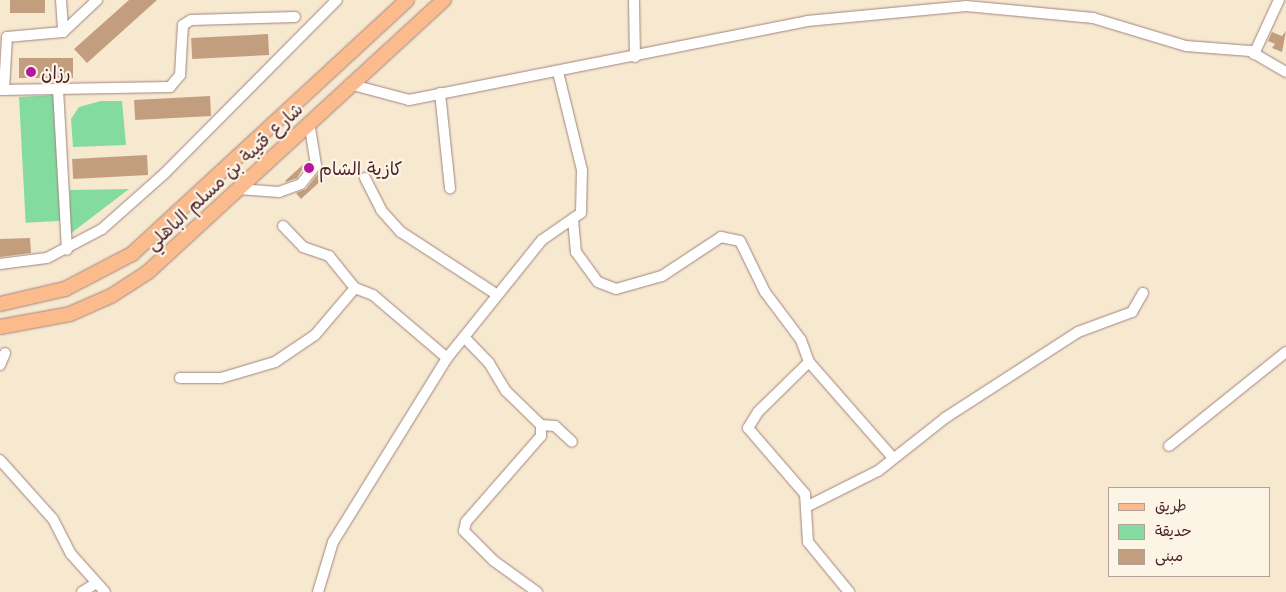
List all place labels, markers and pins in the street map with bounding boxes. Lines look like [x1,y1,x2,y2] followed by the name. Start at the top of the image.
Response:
[41,61,71,83] place label: رزان
[25,66,37,78] marker: رزان
[319,157,402,179] place label: كازية الشام
[303,162,315,174] marker: كازية الشام

